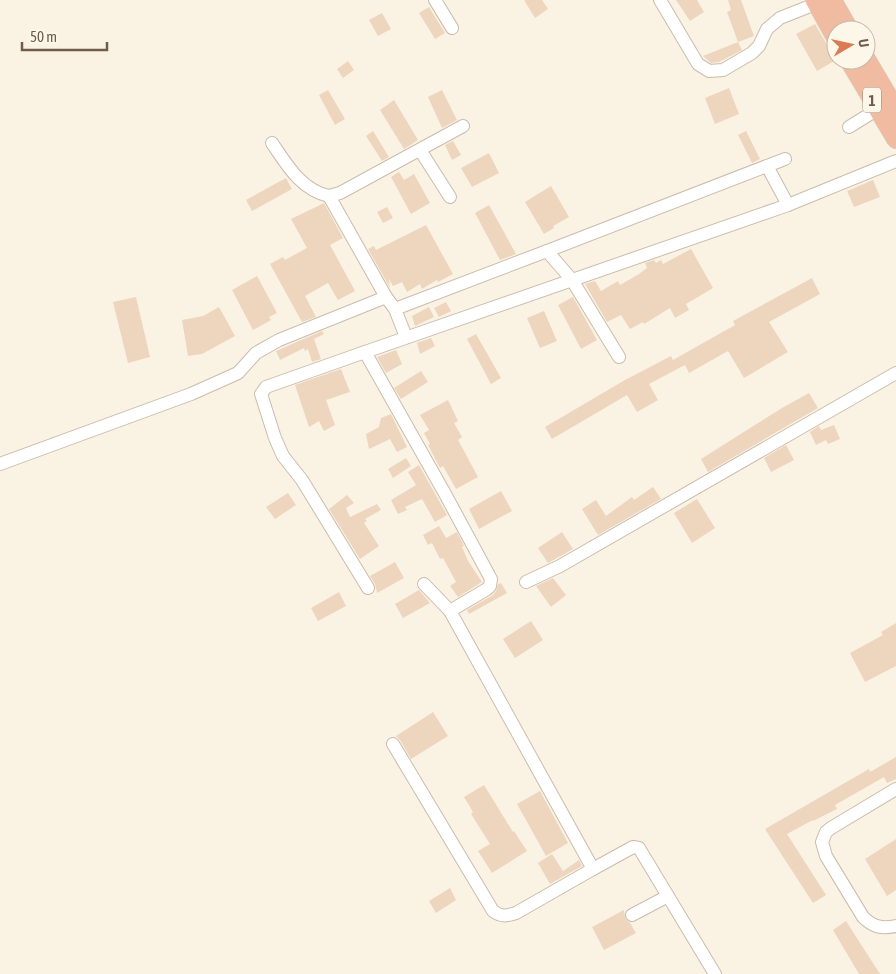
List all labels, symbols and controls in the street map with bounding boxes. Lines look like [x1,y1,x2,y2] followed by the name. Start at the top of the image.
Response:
[22,20,108,52] scale bar
[826,20,876,70] north arrow
[30,28,57,45] text: 50 m
[855,38,872,48] text: U
[863,88,881,112] road number: 1

